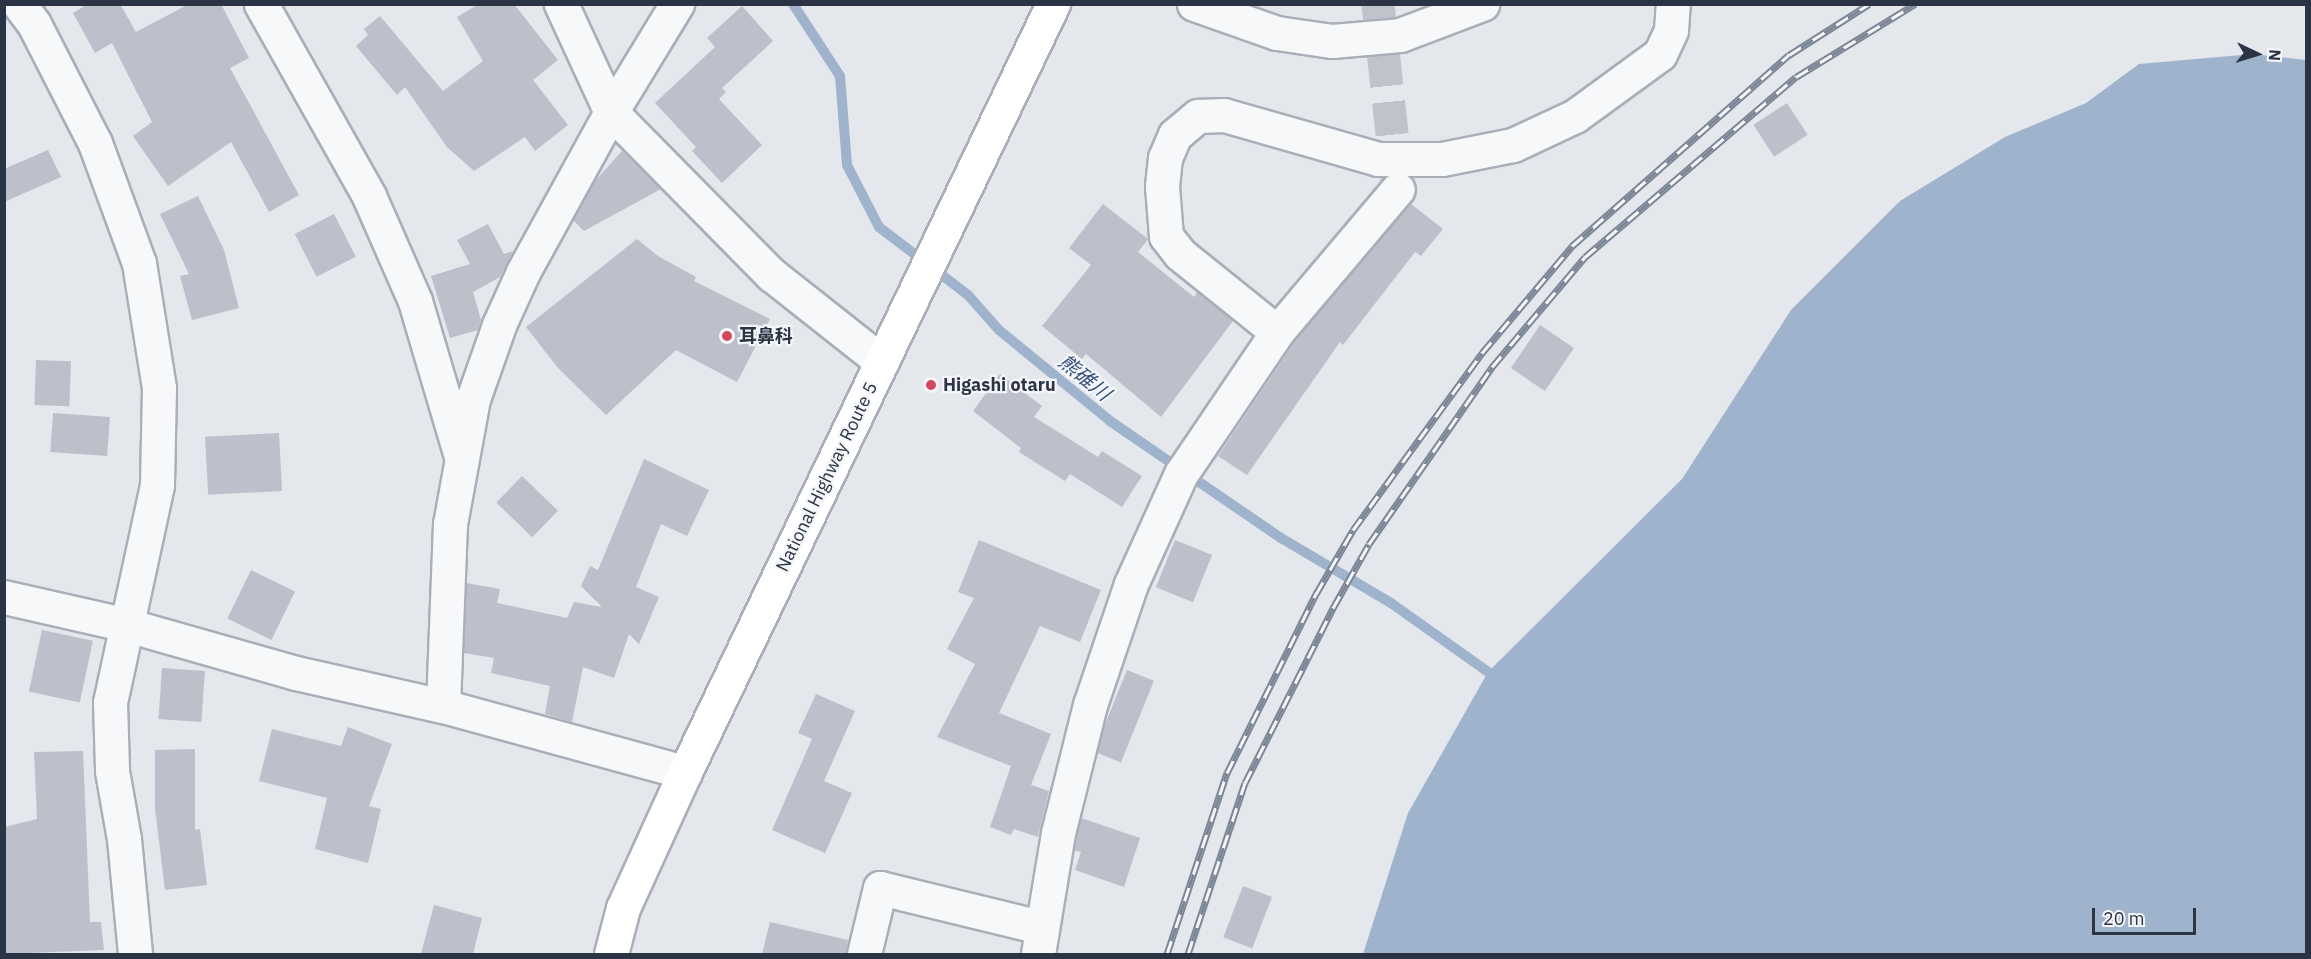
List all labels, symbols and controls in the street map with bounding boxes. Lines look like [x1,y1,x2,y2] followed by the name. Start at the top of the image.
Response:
[2227,24,2287,84] north arrow
[2265,49,2285,62] text: N
[739,325,793,347] place label: 耳鼻科
[720,329,734,343] marker: 耳鼻科
[1054,349,1116,405] water label: 熊碓川
[943,374,1056,396] place label: Higashi otaru
[924,378,938,392] marker: Higashi otaru
[772,379,882,575] street label: National Highway Route 5
[2095,896,2198,934] scale bar
[2103,907,2145,930] text: 20 m

